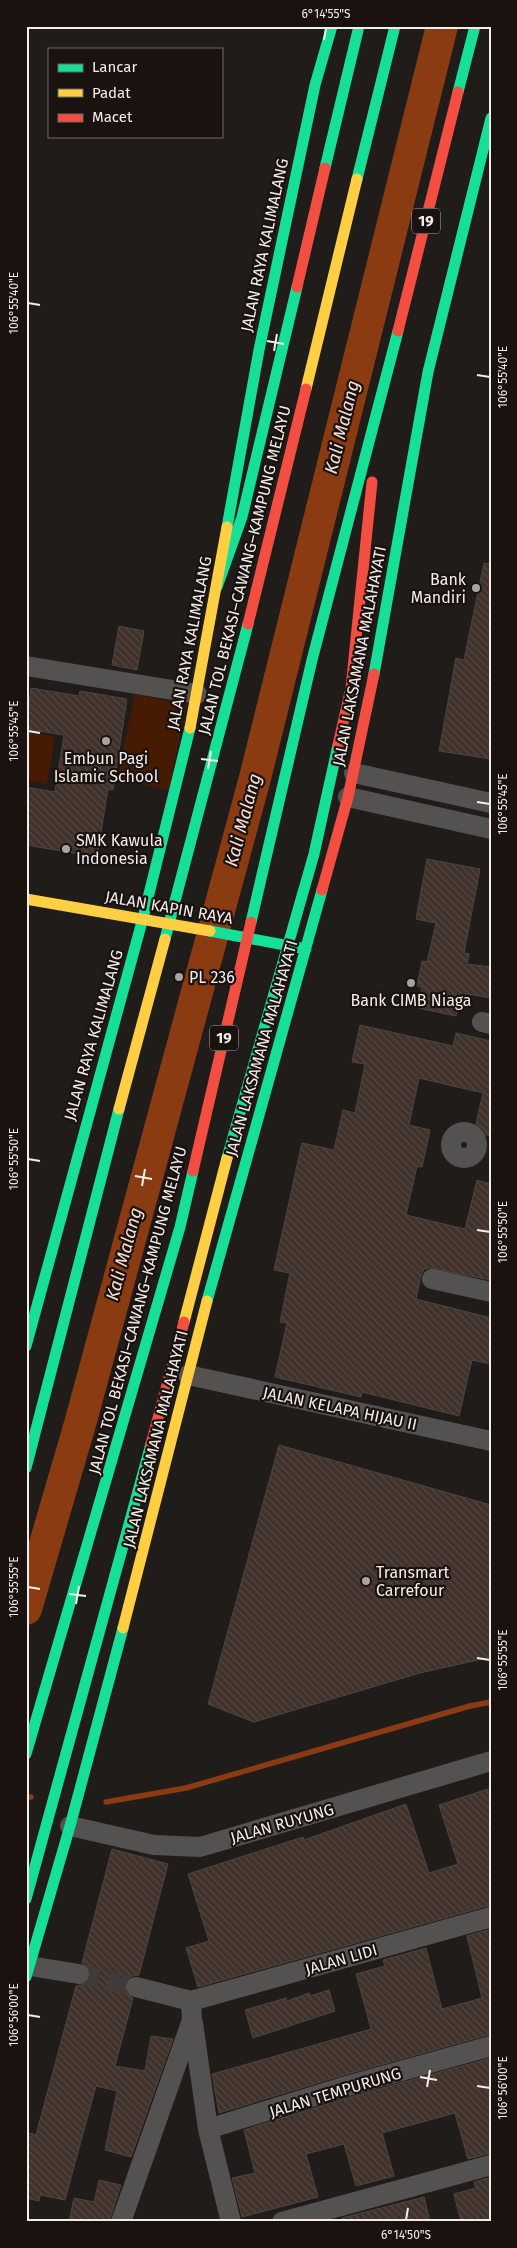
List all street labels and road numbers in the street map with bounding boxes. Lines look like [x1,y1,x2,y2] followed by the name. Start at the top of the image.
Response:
[237,157,292,334] street label: JALAN RAYA KALIMALANG
[412,208,440,234] road number: 19
[194,403,295,737] street label: JALAN TOL BEKASI–CAWANG–KAMPUNG MELAYU
[329,544,390,768] street label: JALAN LAKSAMANA MALAHAYATI
[163,554,216,732] street label: JALAN RAYA KALIMALANG
[104,887,235,928] street label: JALAN KAPIN RAYA
[221,938,301,1158] street label: JALAN LAKSAMANA MALAHAYATI
[60,947,127,1123] street label: JALAN RAYA KALIMALANG
[210,1026,238,1050] road number: 19
[84,1144,191,1476] street label: JALAN TOL BEKASI–CAWANG–KAMPUNG MELAYU
[119,1328,192,1550] street label: JALAN LAKSAMANA MALAHAYATI
[261,1383,419,1434] street label: JALAN KELAPA HIJAU II
[228,1800,336,1847] street label: JALAN RUYUNG
[303,1940,379,1979] street label: JALAN LIDI
[267,2063,403,2122] street label: JALAN TEMPURUNG

